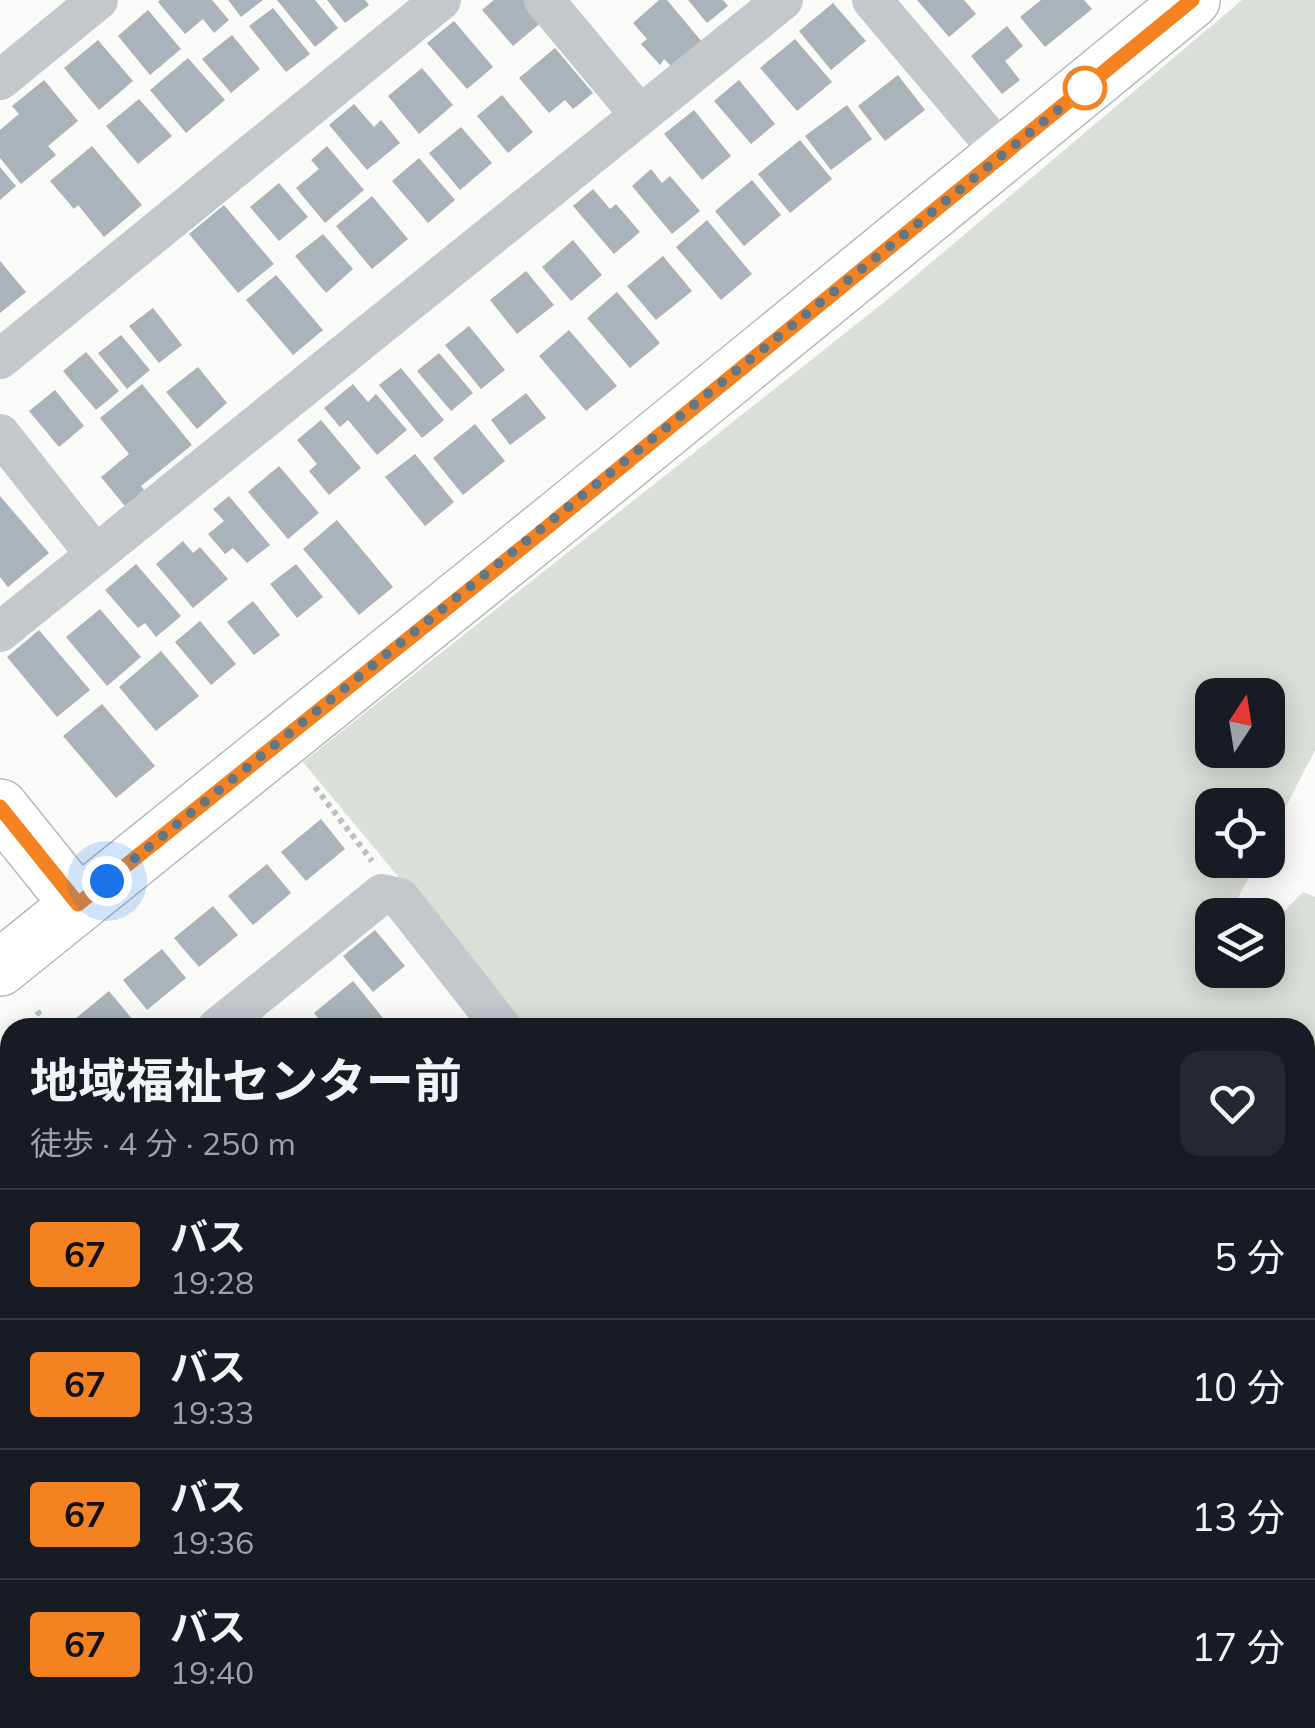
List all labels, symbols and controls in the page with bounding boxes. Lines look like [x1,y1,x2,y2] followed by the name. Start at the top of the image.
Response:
[1064,67,1106,109] unlabelled marker
[1195,678,1285,768] north arrow
[1195,678,1285,988] map controls
[1195,788,1285,878] button: locate
[82,856,132,906] your location
[1195,898,1285,988] button: layers
[30,1050,462,1110] text: 地域福祉センター前
[1180,1051,1285,1156] button: heart
[30,1123,296,1163] text: 徒歩 · 4 分 · 250 m
[170,1213,246,1261] text: バス
[64,1232,106,1276] text: 67
[1214,1233,1285,1281] text: 5 分
[170,1262,254,1302] text: 19:28
[170,1343,246,1391] text: バス
[64,1362,106,1406] text: 67
[1191,1363,1285,1411] text: 10 分
[170,1392,254,1432] text: 19:33
[170,1473,246,1521] text: バス
[64,1492,106,1536] text: 67
[1191,1493,1285,1541] text: 13 分
[170,1522,254,1562] text: 19:36
[170,1603,246,1651] text: バス
[64,1622,106,1666] text: 67
[1191,1623,1285,1671] text: 17 分
[170,1652,254,1692] text: 19:40

